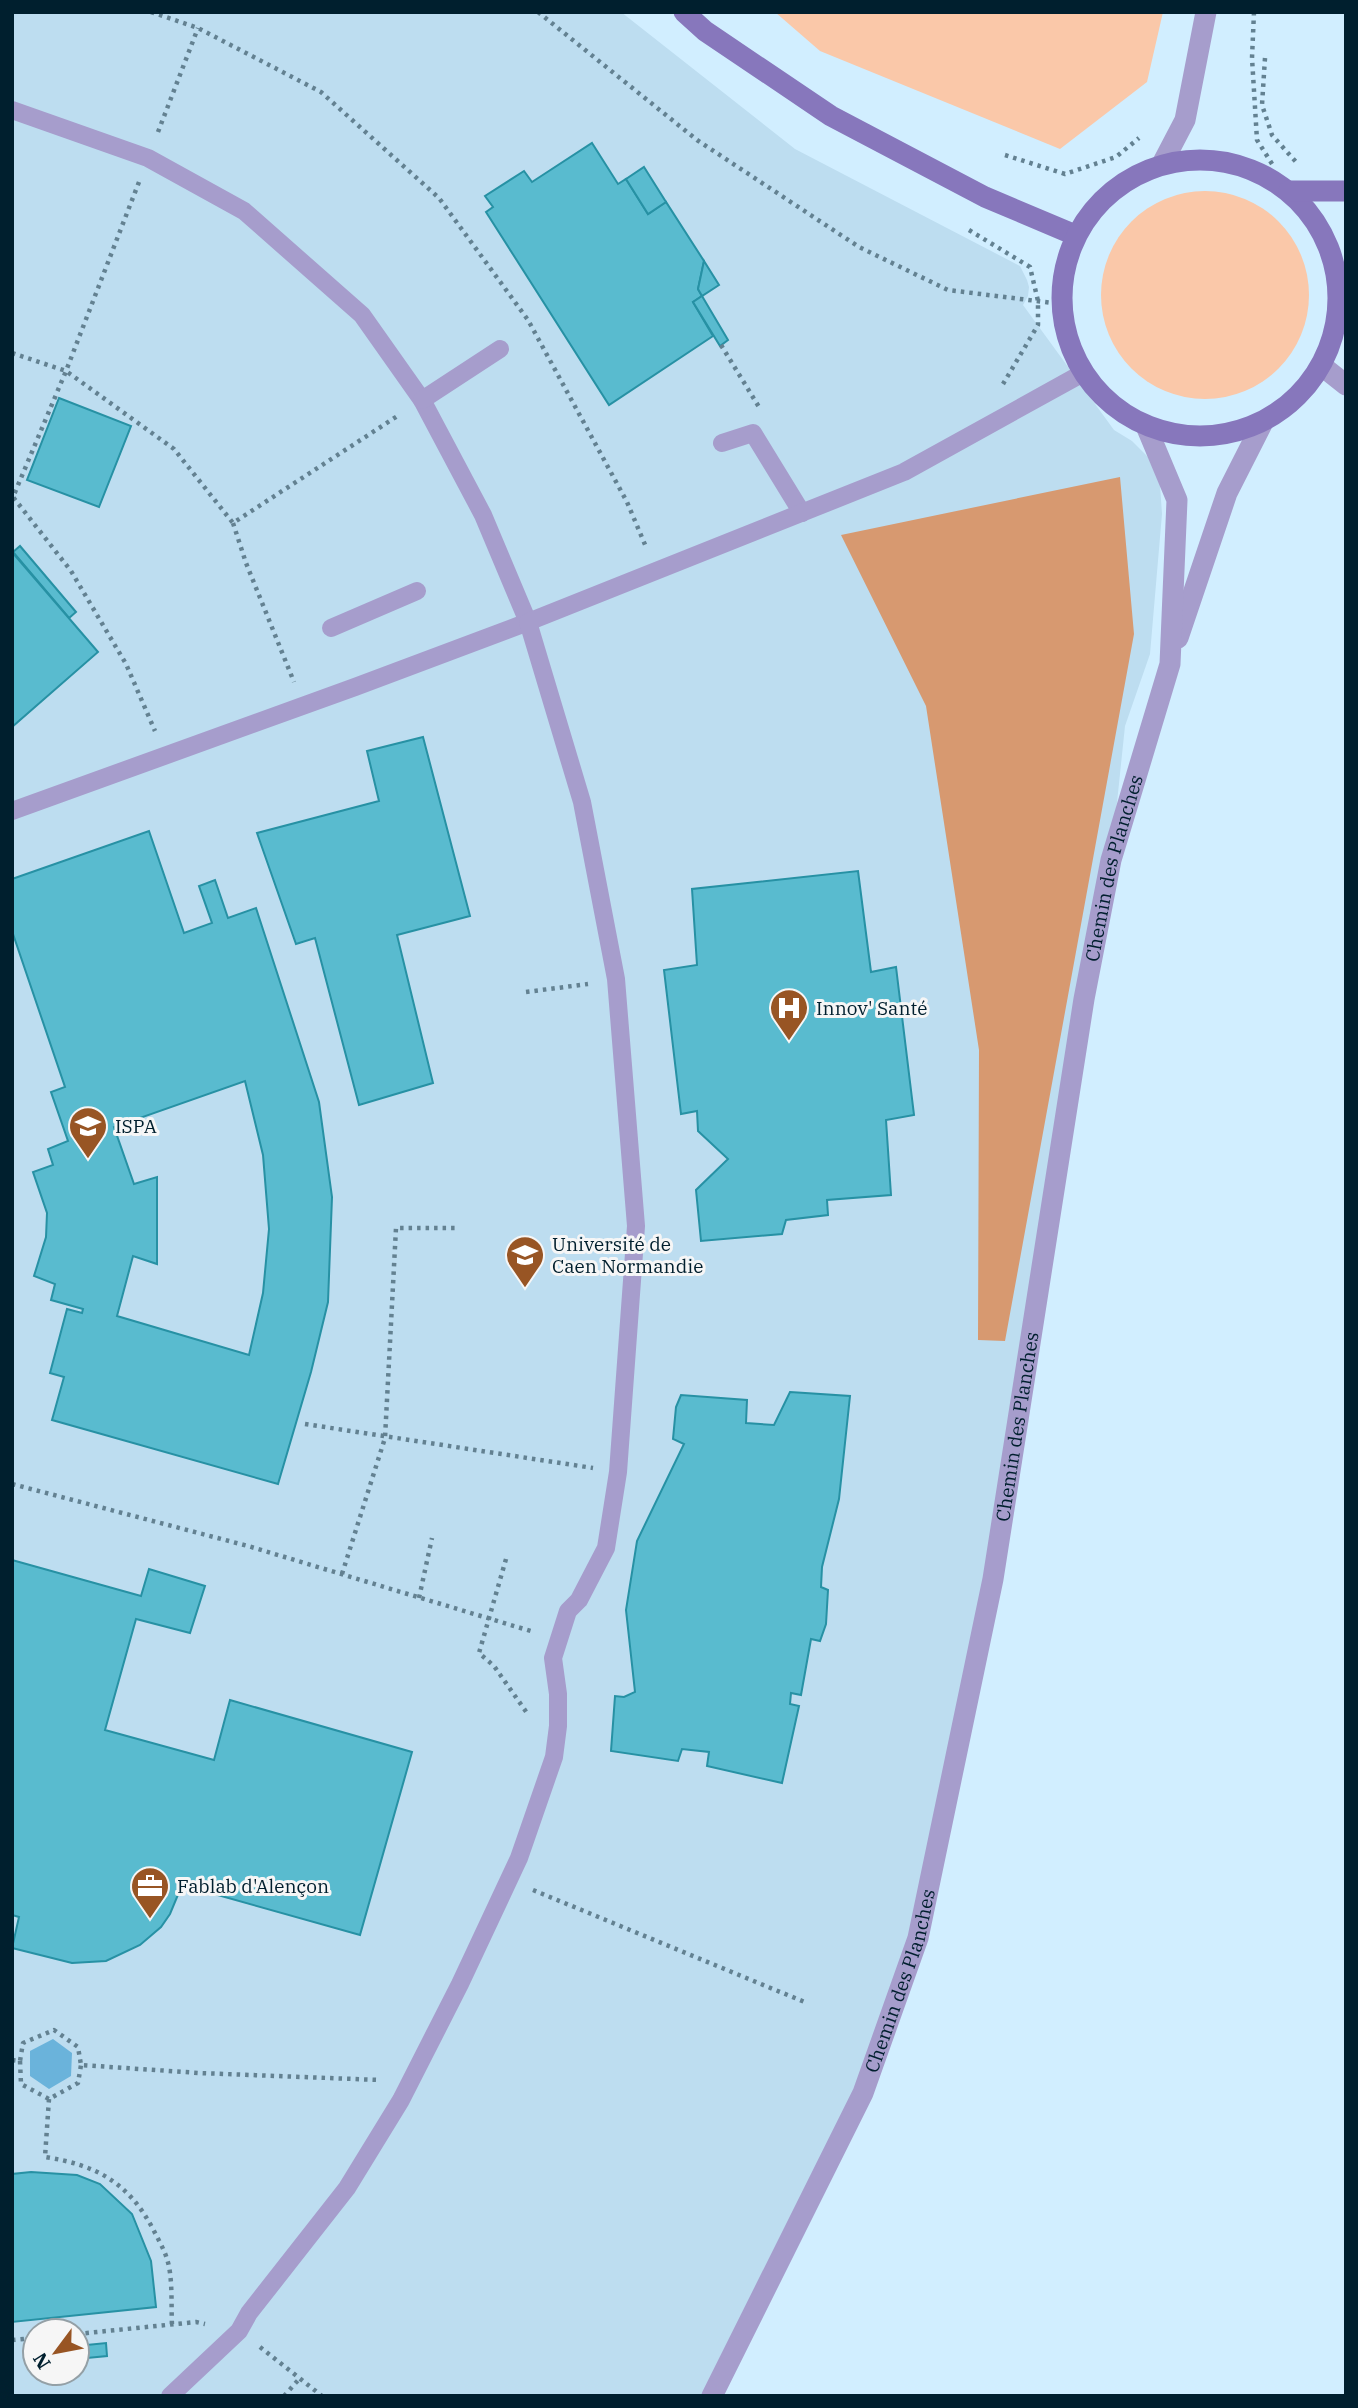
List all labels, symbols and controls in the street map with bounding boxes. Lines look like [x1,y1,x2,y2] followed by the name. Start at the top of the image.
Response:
[1080,772,1148,964] street label: Chemin des Planches
[768,987,810,1042] hospital icon: Innov' Santé
[816,996,927,1020] place label: Innov' Santé
[67,1105,109,1160] school or university icon: ISPA
[115,1114,157,1138] place label: ISPA
[552,1232,703,1278] place label: Université de Caen Normandie
[504,1234,546,1289] school or university icon: Université de Caen Normandie
[990,1330,1044,1523] street label: Chemin des Planches
[129,1865,171,1920] office icon: Fablab d'Alençon
[177,1874,329,1898] place label: Fablab d'Alençon
[859,1887,940,2076] street label: Chemin des Planches
[21,2317,91,2387] north arrow
[27,2348,56,2374] text: N

